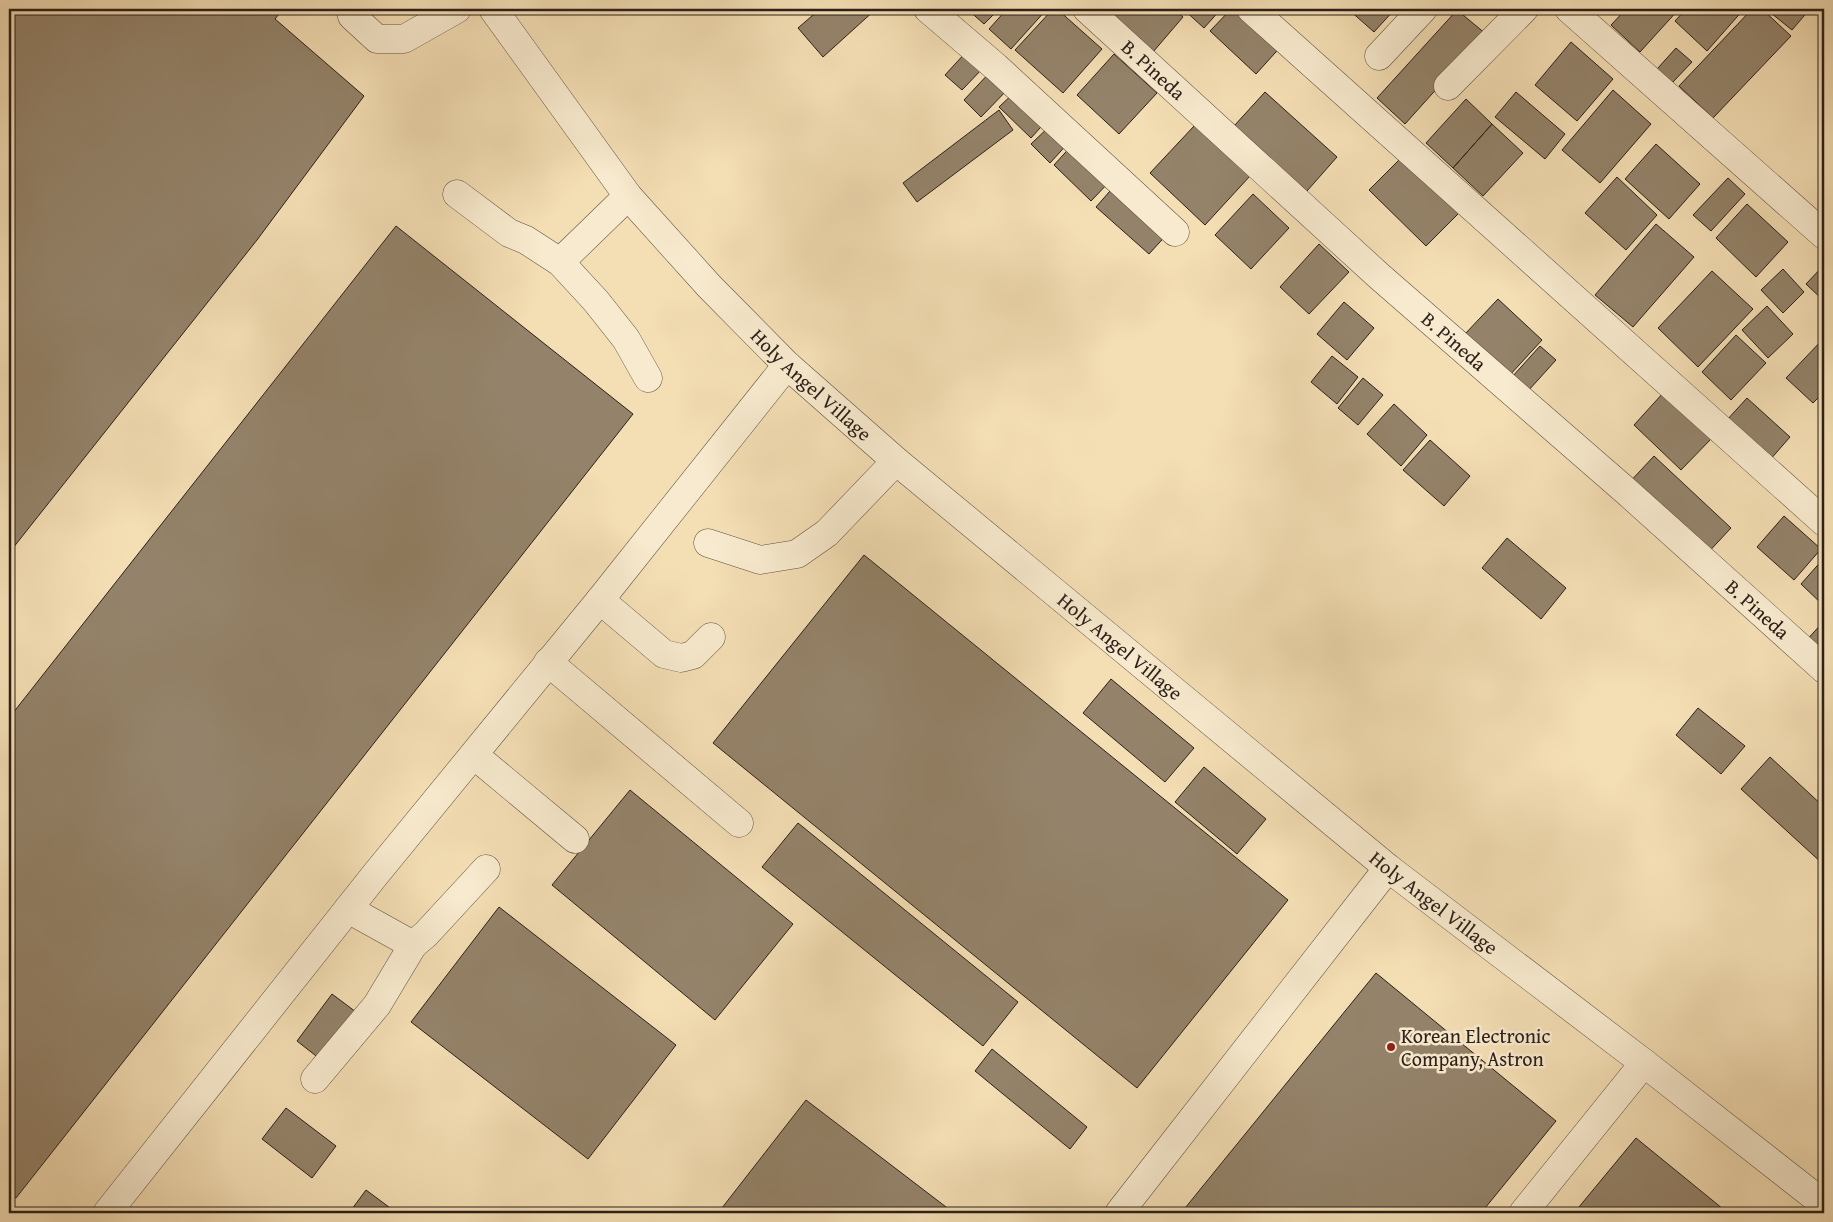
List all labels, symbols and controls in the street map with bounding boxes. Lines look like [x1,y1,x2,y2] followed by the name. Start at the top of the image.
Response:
[1115,32,1193,107] street label: B. Pineda
[1415,304,1494,378] street label: B. Pineda
[745,322,879,447] street label: Holy Angel Village
[1719,572,1797,646] street label: B. Pineda
[1052,586,1190,707] street label: Holy Angel Village
[1364,844,1504,961] street label: Holy Angel Village
[1401,1021,1550,1073] place label: Korean Electronic Company, Astron
[1385,1041,1397,1053] marker: Korean Electronic Company, Astron

